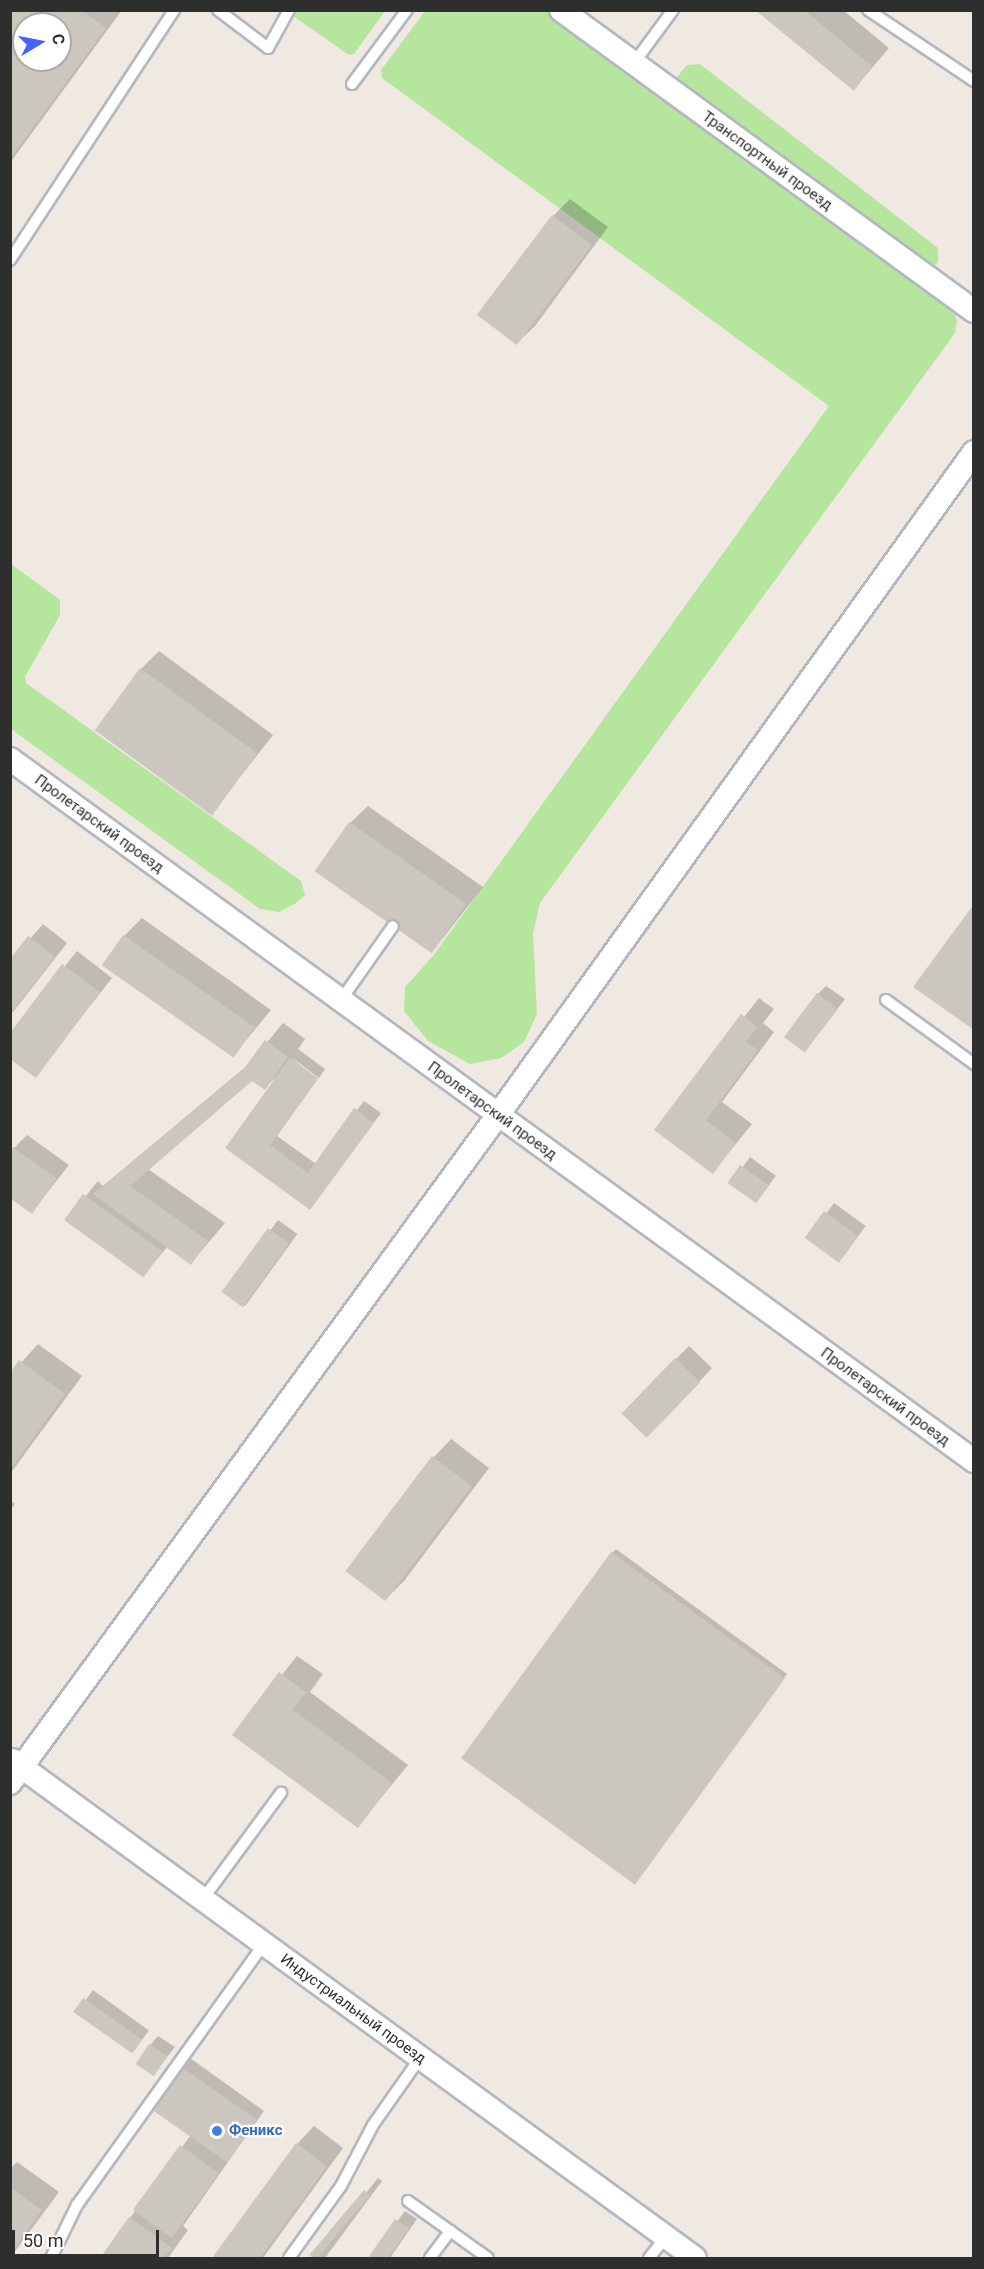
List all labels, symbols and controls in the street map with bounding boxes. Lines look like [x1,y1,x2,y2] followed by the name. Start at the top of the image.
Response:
[12,12,72,72] north arrow
[48,32,69,46] text: С
[698,108,836,214] street label: Транспортный проезд
[31,771,167,877] street label: Пролетарский проезд
[424,1058,560,1164] street label: Пролетарский проезд
[817,1344,953,1450] street label: Пролетарский проезд
[277,1950,429,2068] street label: Индустриальный проезд
[229,2122,282,2140] place label: Феникс
[210,2124,224,2138] marker: Феникс
[15,2218,162,2256] scale bar
[23,2230,63,2251] text: 50 m

